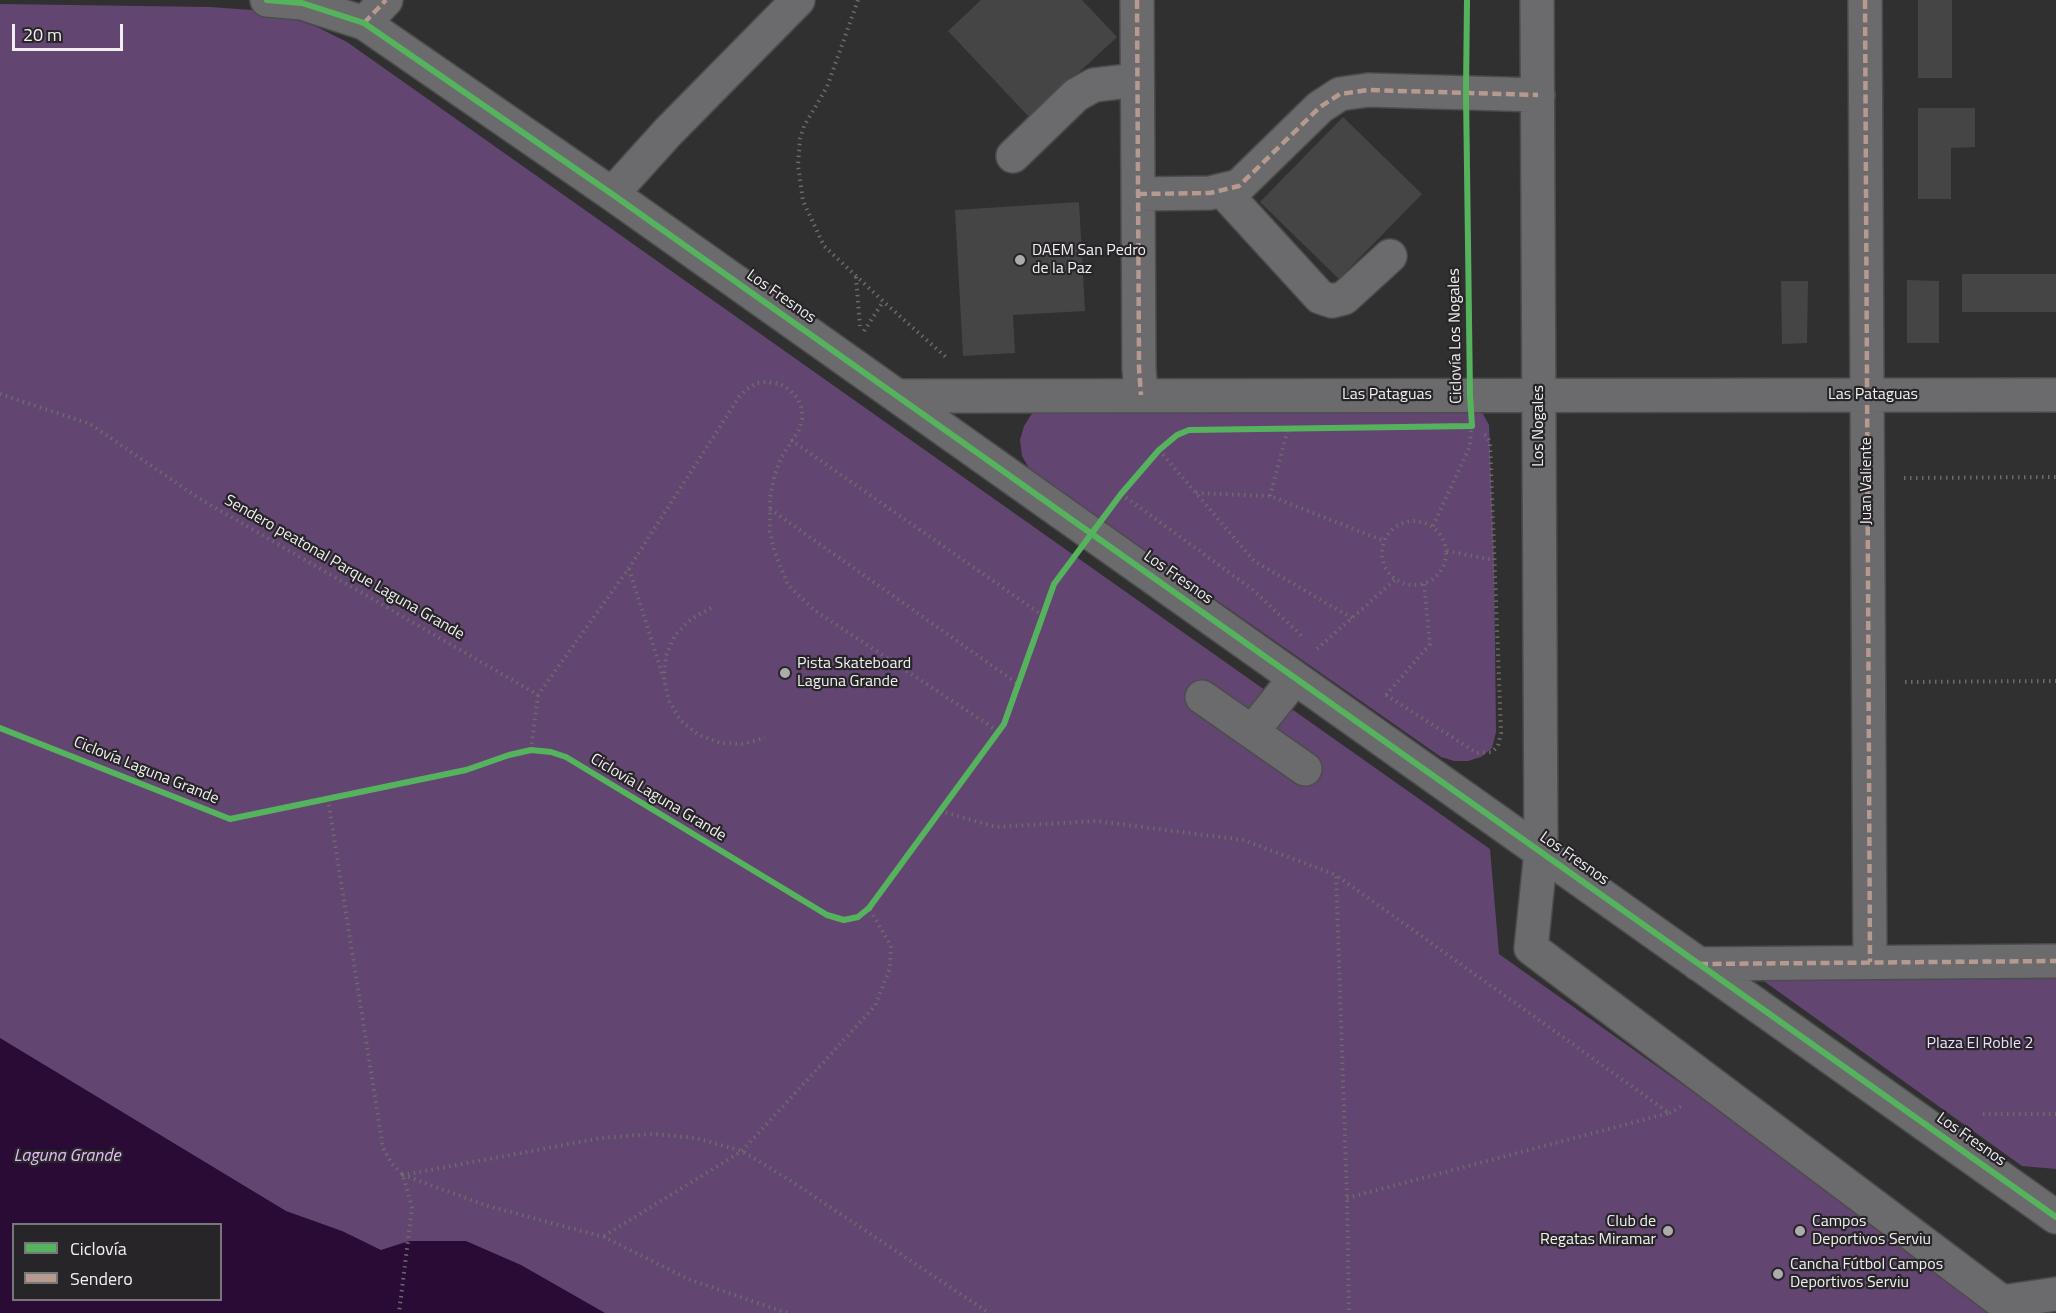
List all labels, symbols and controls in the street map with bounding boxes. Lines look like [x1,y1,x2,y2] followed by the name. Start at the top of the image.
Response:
[15,12,126,50] scale bar
[23,21,62,48] text: 20 m
[1032,241,1146,279] place label: DAEM San Pedro de la Paz
[1013,253,1027,267] marker: DAEM San Pedro de la Paz
[743,266,819,328] street label: Los Fresnos
[1445,268,1467,404] street label: Ciclovía Los Nogales
[1342,385,1432,405] street label: Las Pataguas
[1529,385,1549,467] street label: Los Nogales
[1828,385,1918,405] street label: Las Pataguas
[1857,437,1877,525] street label: Juan Valiente
[221,491,467,645] street label: Sendero peatonal Parque Laguna Grande
[1140,547,1216,609] street label: Los Fresnos
[797,654,911,692] place label: Pista Skateboard Laguna Grande
[778,666,792,680] marker: Pista Skateboard Laguna Grande
[71,733,221,809] street label: Ciclovía Laguna Grande
[587,750,729,846] street label: Ciclovía Laguna Grande
[1536,828,1612,890] street label: Los Fresnos
[1927,1034,2033,1054] park label: Plaza El Roble 2
[1933,1109,2009,1171] street label: Los Fresnos
[14,1146,120,1168] water label: Laguna Grande
[1540,1212,1656,1250] place label: Club de Regatas Miramar
[1812,1212,1931,1250] place label: Campos Deportivos Serviu
[12,1223,222,1301] legend
[1661,1224,1675,1238] marker: Club de Regatas Miramar
[1793,1224,1807,1238] marker: Campos Deportivos Serviu
[70,1235,127,1262] text: Ciclovía
[1790,1255,1943,1293] place label: Cancha Fútbol Campos Deportivos Serviu
[70,1265,133,1292] text: Sendero
[1771,1267,1785,1281] marker: Cancha Fútbol Campos Deportivos Serviu

